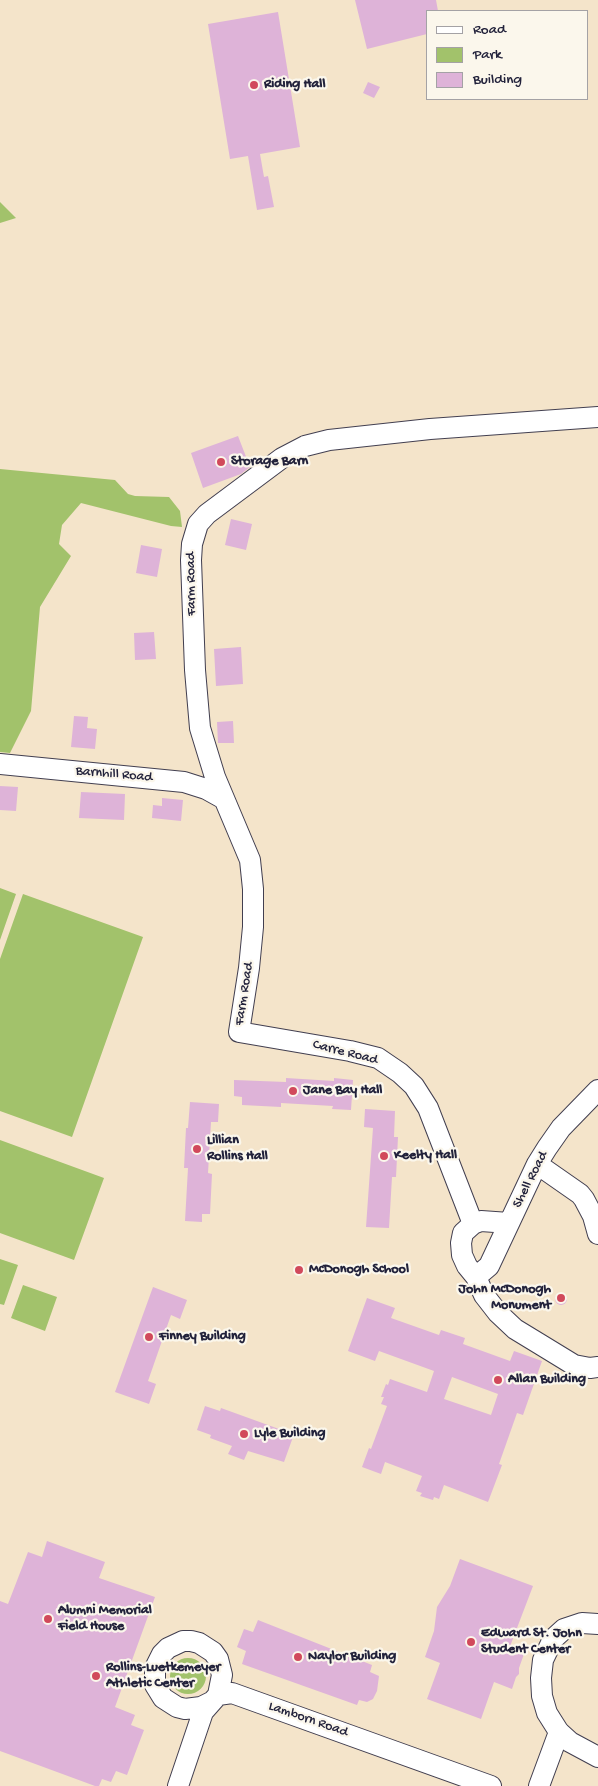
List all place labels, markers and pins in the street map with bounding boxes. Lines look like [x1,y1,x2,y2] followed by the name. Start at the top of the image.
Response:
[264,77,325,93] place label: Riding Hall
[248,79,260,91] marker: Riding Hall
[231,454,308,470] place label: Storage Barn
[215,456,227,468] marker: Storage Barn
[303,1083,382,1099] place label: Jane Bay Hall
[287,1085,299,1097] marker: Jane Bay Hall
[207,1133,268,1166] place label: Lillian Rollins Hall
[191,1143,203,1155] marker: Lillian Rollins Hall
[394,1148,457,1164] place label: Keelty Hall
[378,1150,390,1162] marker: Keelty Hall
[309,1262,409,1278] place label: McDonogh School
[293,1264,305,1276] marker: McDonogh School
[459,1282,551,1314] place label: John McDonogh Monument
[555,1292,567,1304] marker: John McDonogh Monument
[159,1329,246,1345] place label: Finney Building
[143,1331,155,1343] marker: Finney Building
[508,1372,586,1388] place label: Allan Building
[492,1374,504,1386] marker: Allan Building
[254,1426,325,1442] place label: Lyle Building
[238,1428,250,1440] marker: Lyle Building
[58,1603,152,1635] place label: Alumni Memorial Field House
[42,1613,54,1625] marker: Alumni Memorial Field House
[481,1626,582,1658] place label: Edward St. John Student Center
[465,1636,477,1648] marker: Edward St. John Student Center
[308,1649,396,1665] place label: Naylor Building
[292,1651,304,1663] marker: Naylor Building
[106,1660,220,1692] place label: Rollins-Luetkemeyer Athletic Center
[90,1670,102,1682] marker: Rollins-Luetkemeyer Athletic Center

